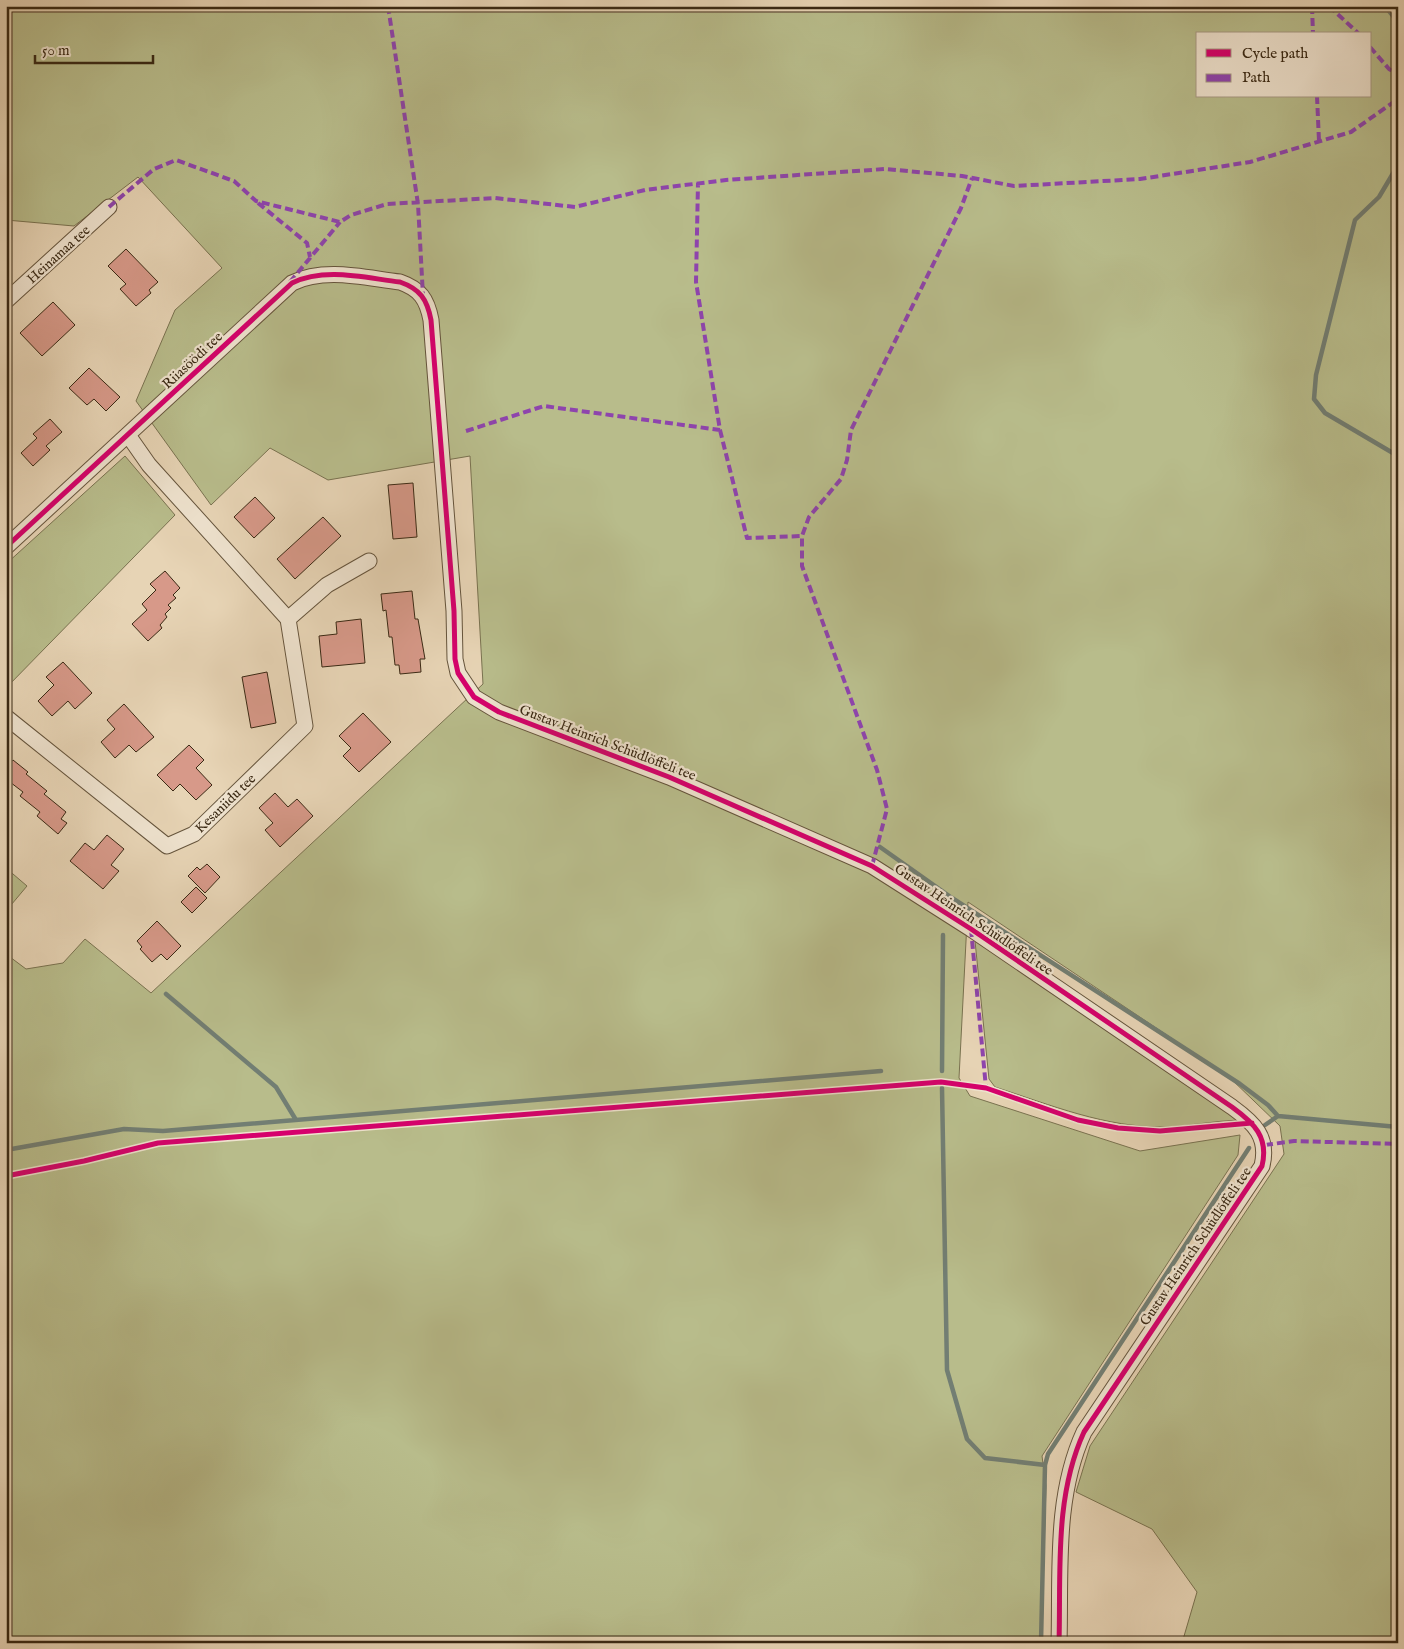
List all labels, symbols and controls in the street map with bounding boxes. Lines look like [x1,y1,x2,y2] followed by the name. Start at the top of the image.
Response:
[35,32,152,64] scale bar
[1196,32,1372,98] legend
[42,41,70,60] text: 50 m
[1242,44,1308,63] text: Cycle path
[1242,68,1270,87] text: Path
[23,221,95,288] street label: Heinamaa tee
[159,328,227,393] street label: Riiasöödi tee
[517,701,699,785] street label: Gustav Heinrich Schüdlöffeli tee
[191,770,260,837] street label: Kesaniidu tee
[891,860,1057,980] street label: Gustav Heinrich Schüdlöffeli tee
[1136,1163,1256,1329] street label: Gustav Heinrich Schüdlöffeli tee

